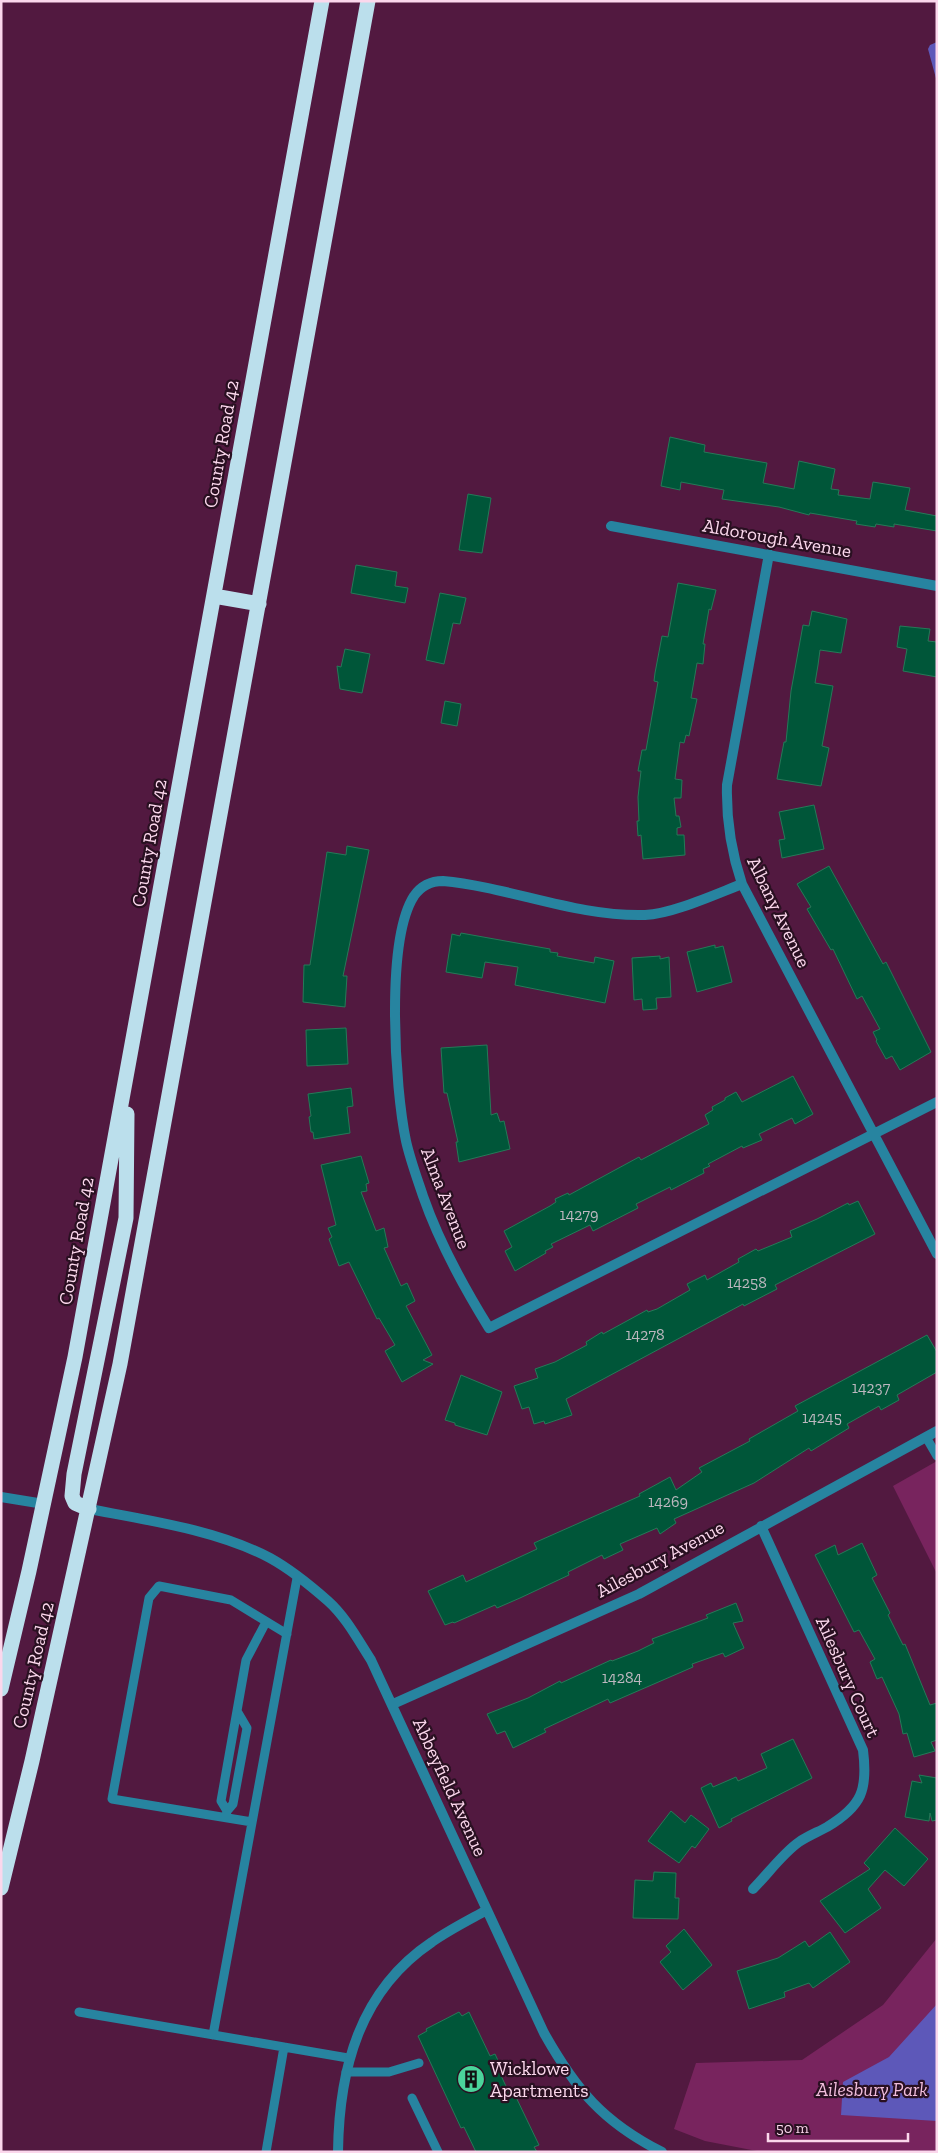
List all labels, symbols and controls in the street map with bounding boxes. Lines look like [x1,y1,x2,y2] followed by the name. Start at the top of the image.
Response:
[198,378,244,510] street label: County Road 42
[701,514,853,562] street label: Aldorough Avenue
[126,777,172,909] street label: County Road 42
[742,853,816,971] street label: Albany Avenue
[416,1144,476,1252] street label: Alma Avenue
[53,1175,99,1307] street label: County Road 42
[559,1205,599,1224] house number: 14279
[727,1273,767,1292] house number: 14258
[625,1325,665,1344] house number: 14278
[852,1378,891,1397] house number: 14237
[802,1408,842,1427] house number: 14245
[648,1492,688,1511] house number: 14269
[592,1516,728,1602] street label: Ailesbury Avenue
[7,1599,59,1731] street label: County Road 42
[811,1613,885,1741] street label: Ailesbury Court
[602,1668,642,1687] house number: 14284
[408,1714,492,1860] street label: Abbeyfield Avenue
[490,2057,588,2102] place label: Wicklowe Apartments
[456,2064,486,2094] building icon: Wicklowe Apartments
[815,2078,928,2101] park label: Ailesbury Park
[768,2110,908,2142] scale bar
[776,2119,809,2137] text: 50 m

